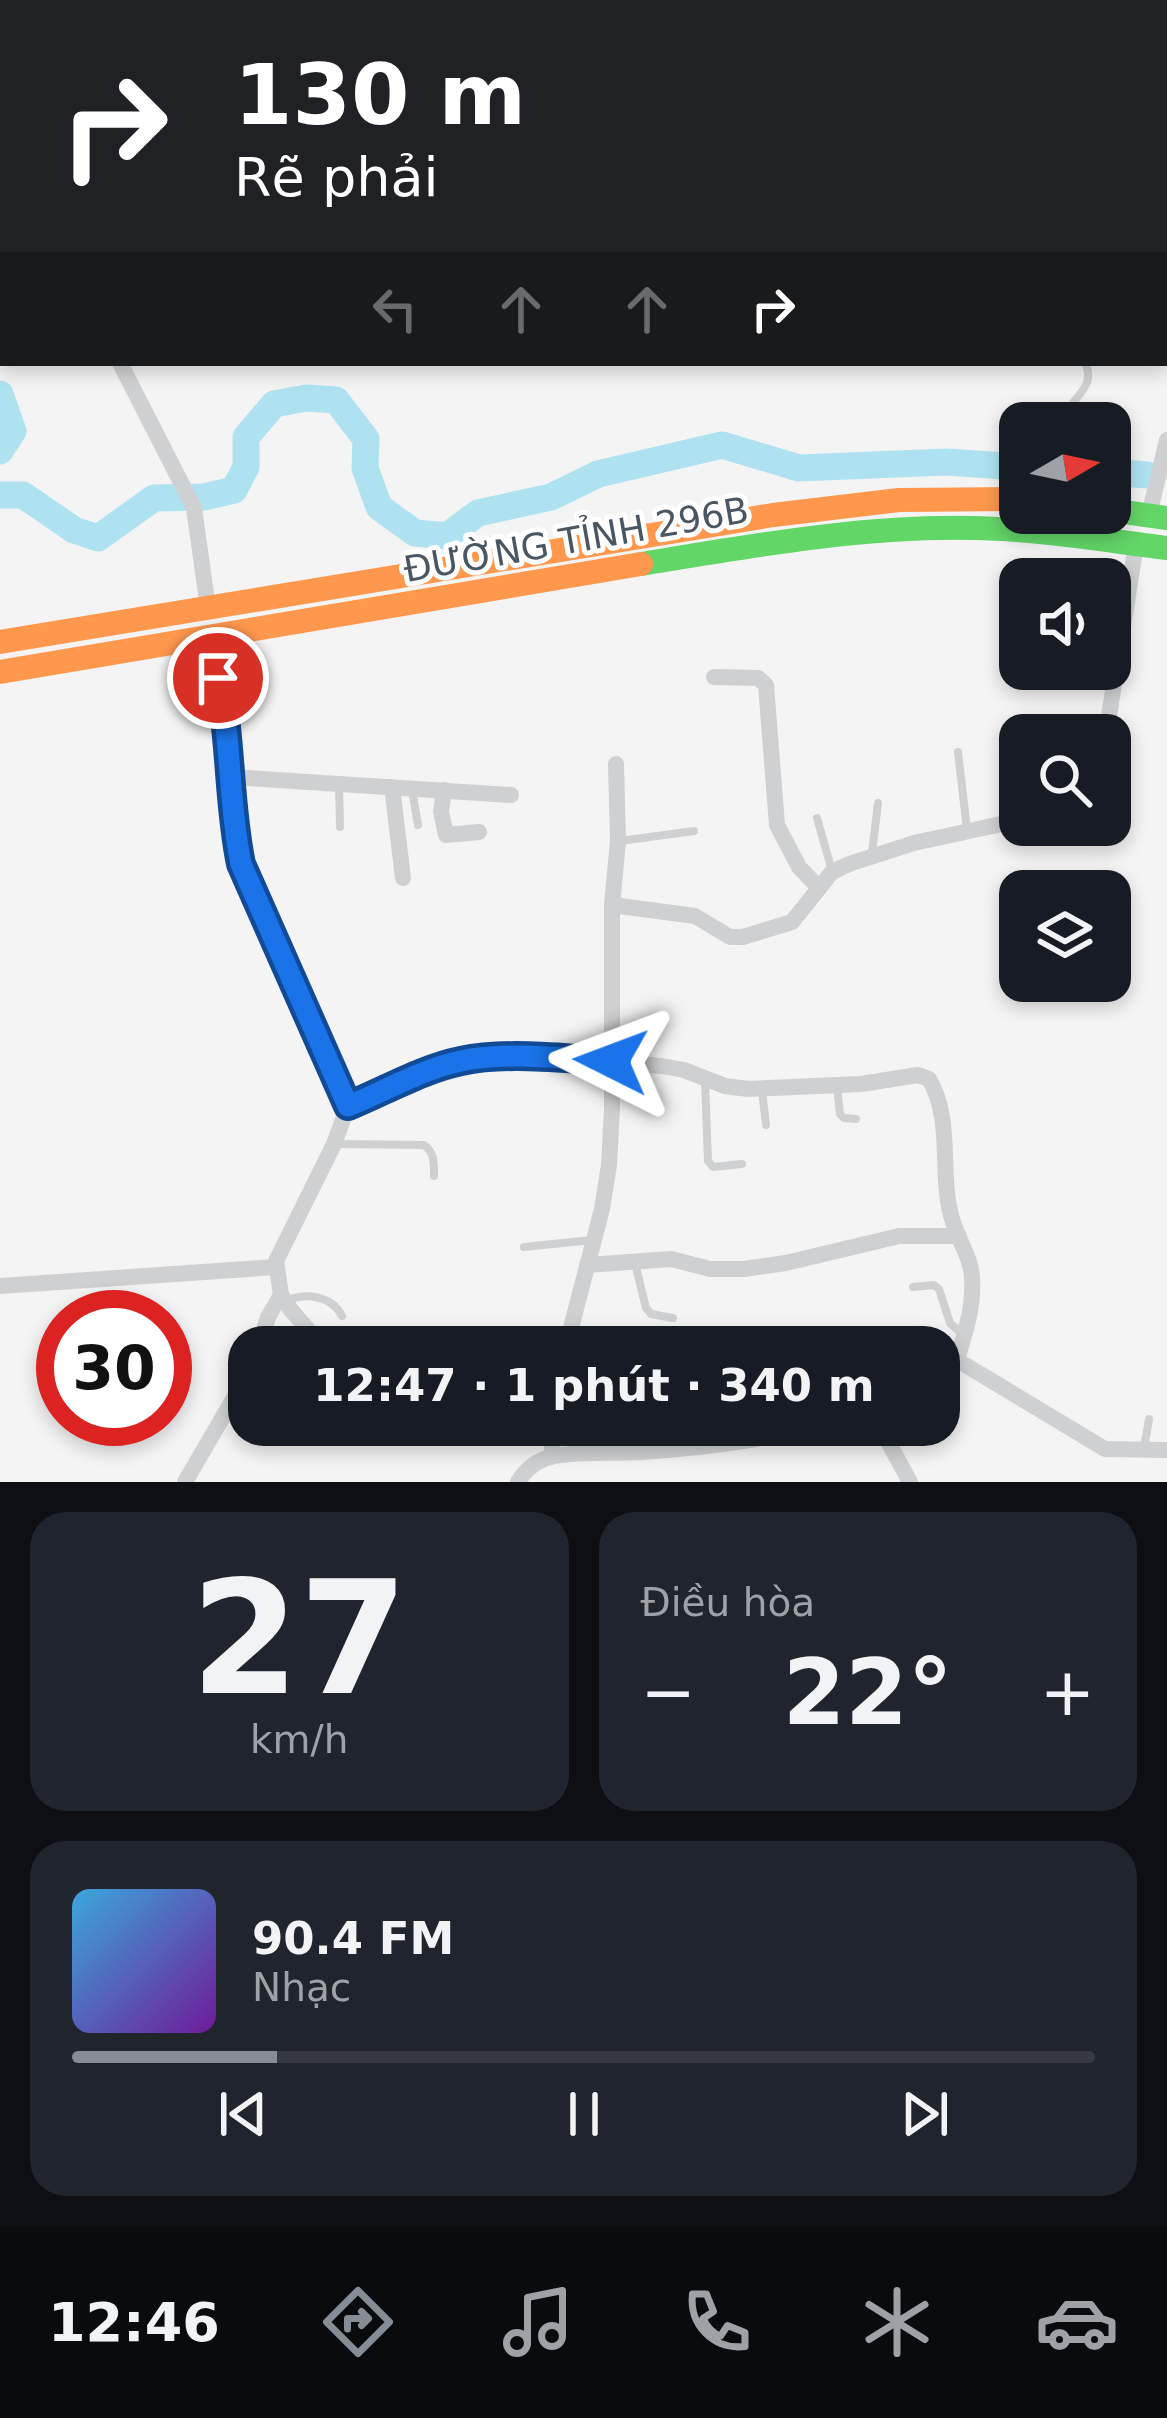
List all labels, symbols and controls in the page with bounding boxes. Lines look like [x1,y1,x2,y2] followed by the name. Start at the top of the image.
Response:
[234,46,526,144] text: 130 m
[36,48,192,204] icon: right
[234,146,439,209] text: Rẽ phải
[362,276,428,342] icon: left
[488,276,554,342] icon: ahead
[614,276,680,342] icon: ahead
[740,276,806,342] icon: right
[999,402,1131,534] north arrow
[999,402,1131,1002] map controls
[400,486,752,590] street label: ĐƯỜNG TỈNH 296B
[999,558,1131,690] button: sound
[167,627,269,729] pin
[185,645,251,711] icon: arrive
[999,714,1131,846] button: search
[999,870,1131,1002] button: layers
[548,998,674,1124] position arrow
[36,1290,192,1446] speed limit sign: 30
[313,1359,875,1412] text: 12:47 · 1 phút · 340 m
[191,1548,408,1730] text: 27
[641,1580,815,1625] text: Điều hòa
[783,1640,953,1745] text: 22°
[641,1654,696,1731] text: −
[1040,1654,1095,1731] text: +
[250,1717,348,1762] text: km/h
[252,1912,454,1965] text: 90.4 FM
[252,1965,351,2010] text: Nhạc
[210,2081,276,2147] icon: previous
[551,2081,617,2147] icon: pause
[892,2081,958,2147] icon: next
[316,2280,400,2364] icon: directions
[496,2280,580,2364] icon: music
[675,2280,759,2364] icon: phone
[855,2280,939,2364] icon: climate
[1035,2280,1119,2364] icon: car
[48,2291,220,2354] text: 12:46

